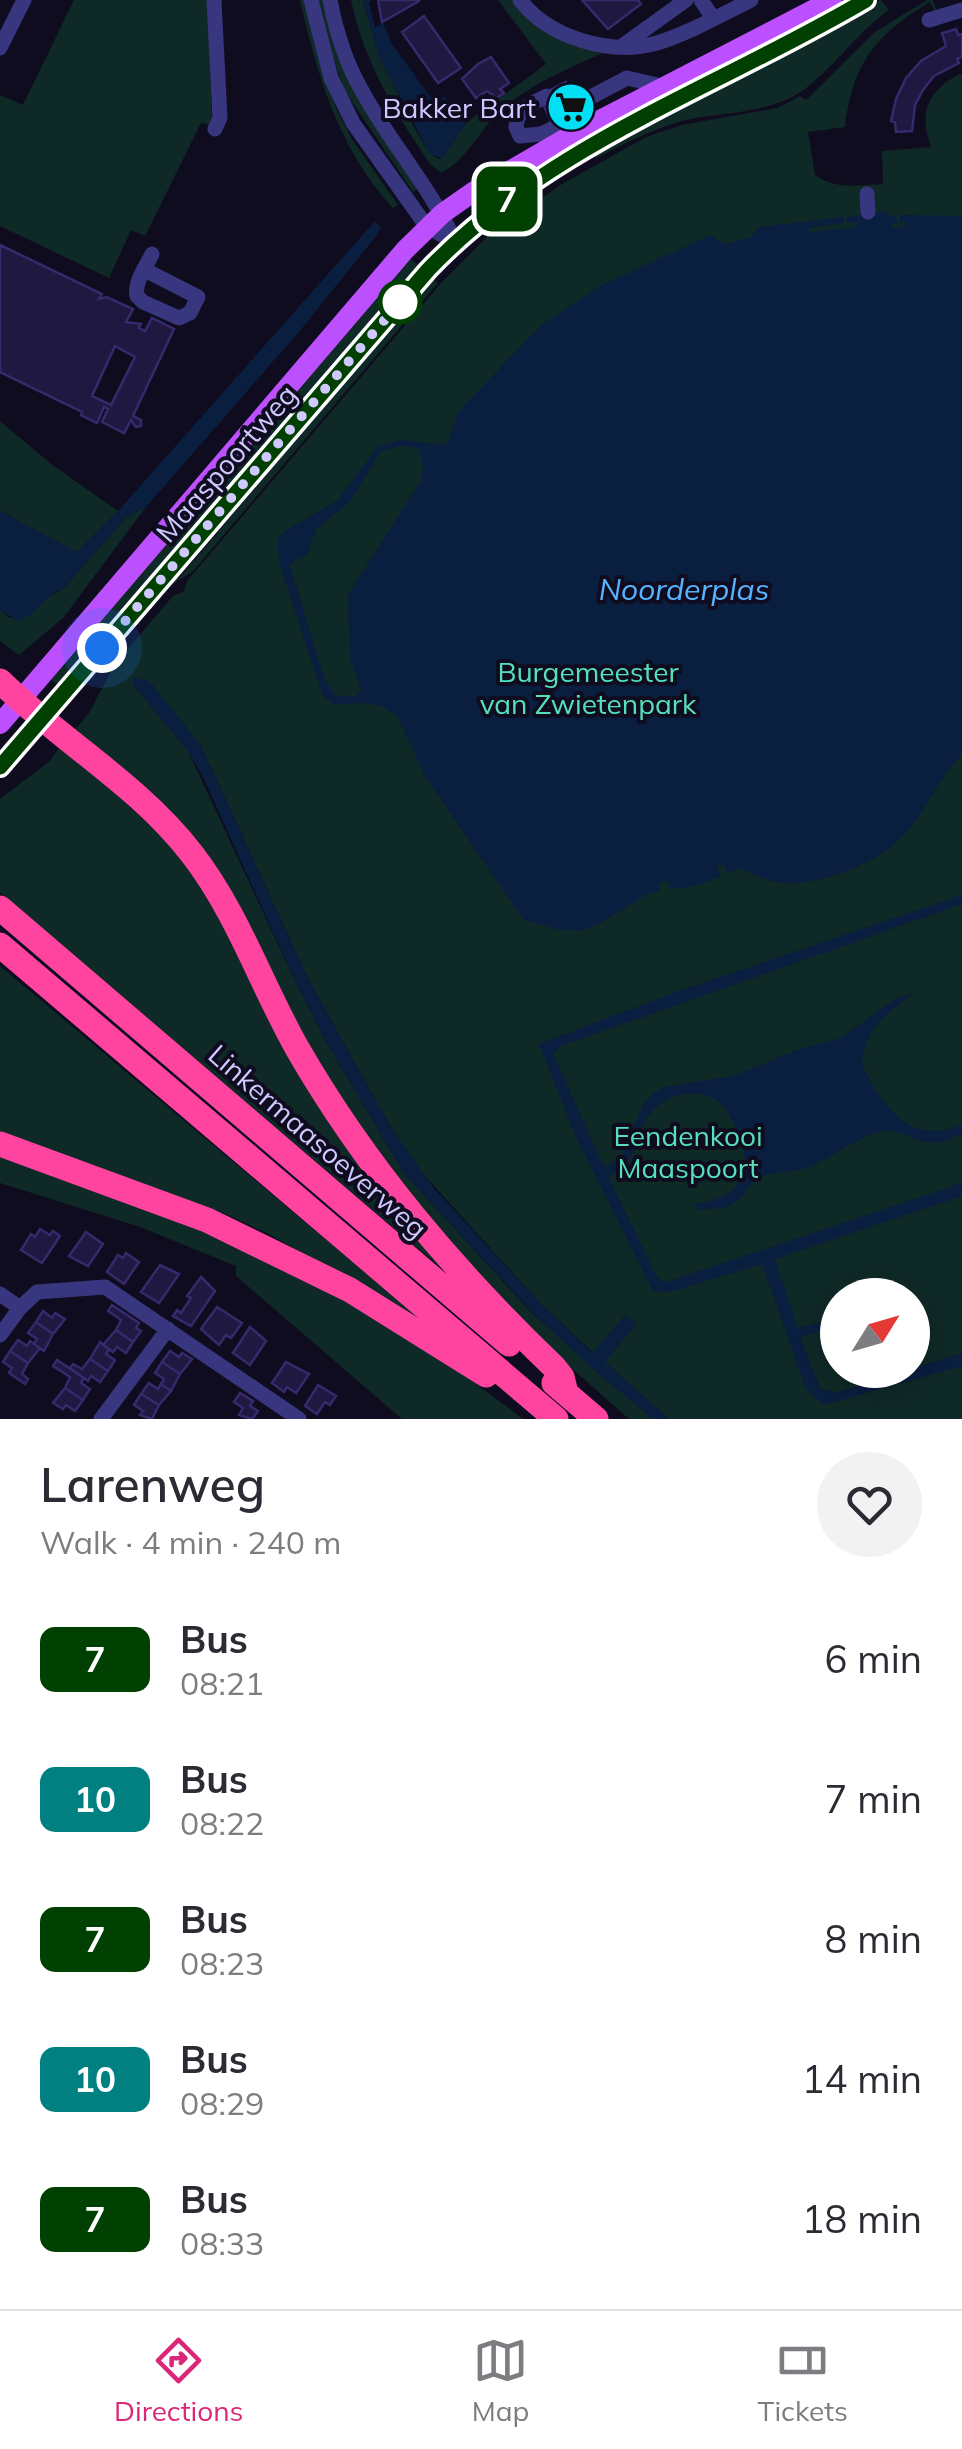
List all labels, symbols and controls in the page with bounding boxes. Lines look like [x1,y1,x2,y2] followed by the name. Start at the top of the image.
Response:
[545,81,597,133] supermarket icon: Bakker Bart
[382,90,536,125] place label: Bakker Bart
[474,166,540,232] line badge: 7
[496,177,518,221] text: 7
[379,281,421,323] unlabelled marker
[148,377,304,549] street label: Maaspoortweg
[599,570,769,608] water label: Noorderplas
[77,623,127,673] your location
[480,654,697,721] park label: Burgemeester van Zwietenpark
[202,1037,434,1245] street label: Linkermaasoeverweg
[613,1118,763,1185] park label: Eendenkooi Maaspoort
[820,1278,930,1388] north arrow
[820,1278,930,1388] map controls
[817,1452,922,1557] button: heart
[40,1454,265,1514] text: Larenweg
[40,1522,341,1562] text: Walk · 4 min · 240 m
[180,1615,248,1663] text: Bus
[825,1635,922,1683] text: 6 min
[84,1637,106,1681] text: 7
[180,1663,264,1703] text: 08:21
[180,1755,248,1803] text: Bus
[825,1775,922,1823] text: 7 min
[74,1777,116,1821] text: 10
[180,1803,264,1843] text: 08:22
[180,1895,248,1943] text: Bus
[825,1915,922,1963] text: 8 min
[84,1917,106,1961] text: 7
[180,1943,264,1983] text: 08:23
[180,2035,248,2083] text: Bus
[802,2055,922,2103] text: 14 min
[74,2057,116,2101] text: 10
[180,2083,264,2123] text: 08:29
[180,2175,248,2223] text: Bus
[802,2195,922,2243] text: 18 min
[84,2197,106,2241] text: 7
[180,2223,264,2263] text: 08:33
[114,2333,244,2428] tab: Directions
[472,2333,529,2428] tab: Map
[757,2333,848,2428] tab: Tickets

